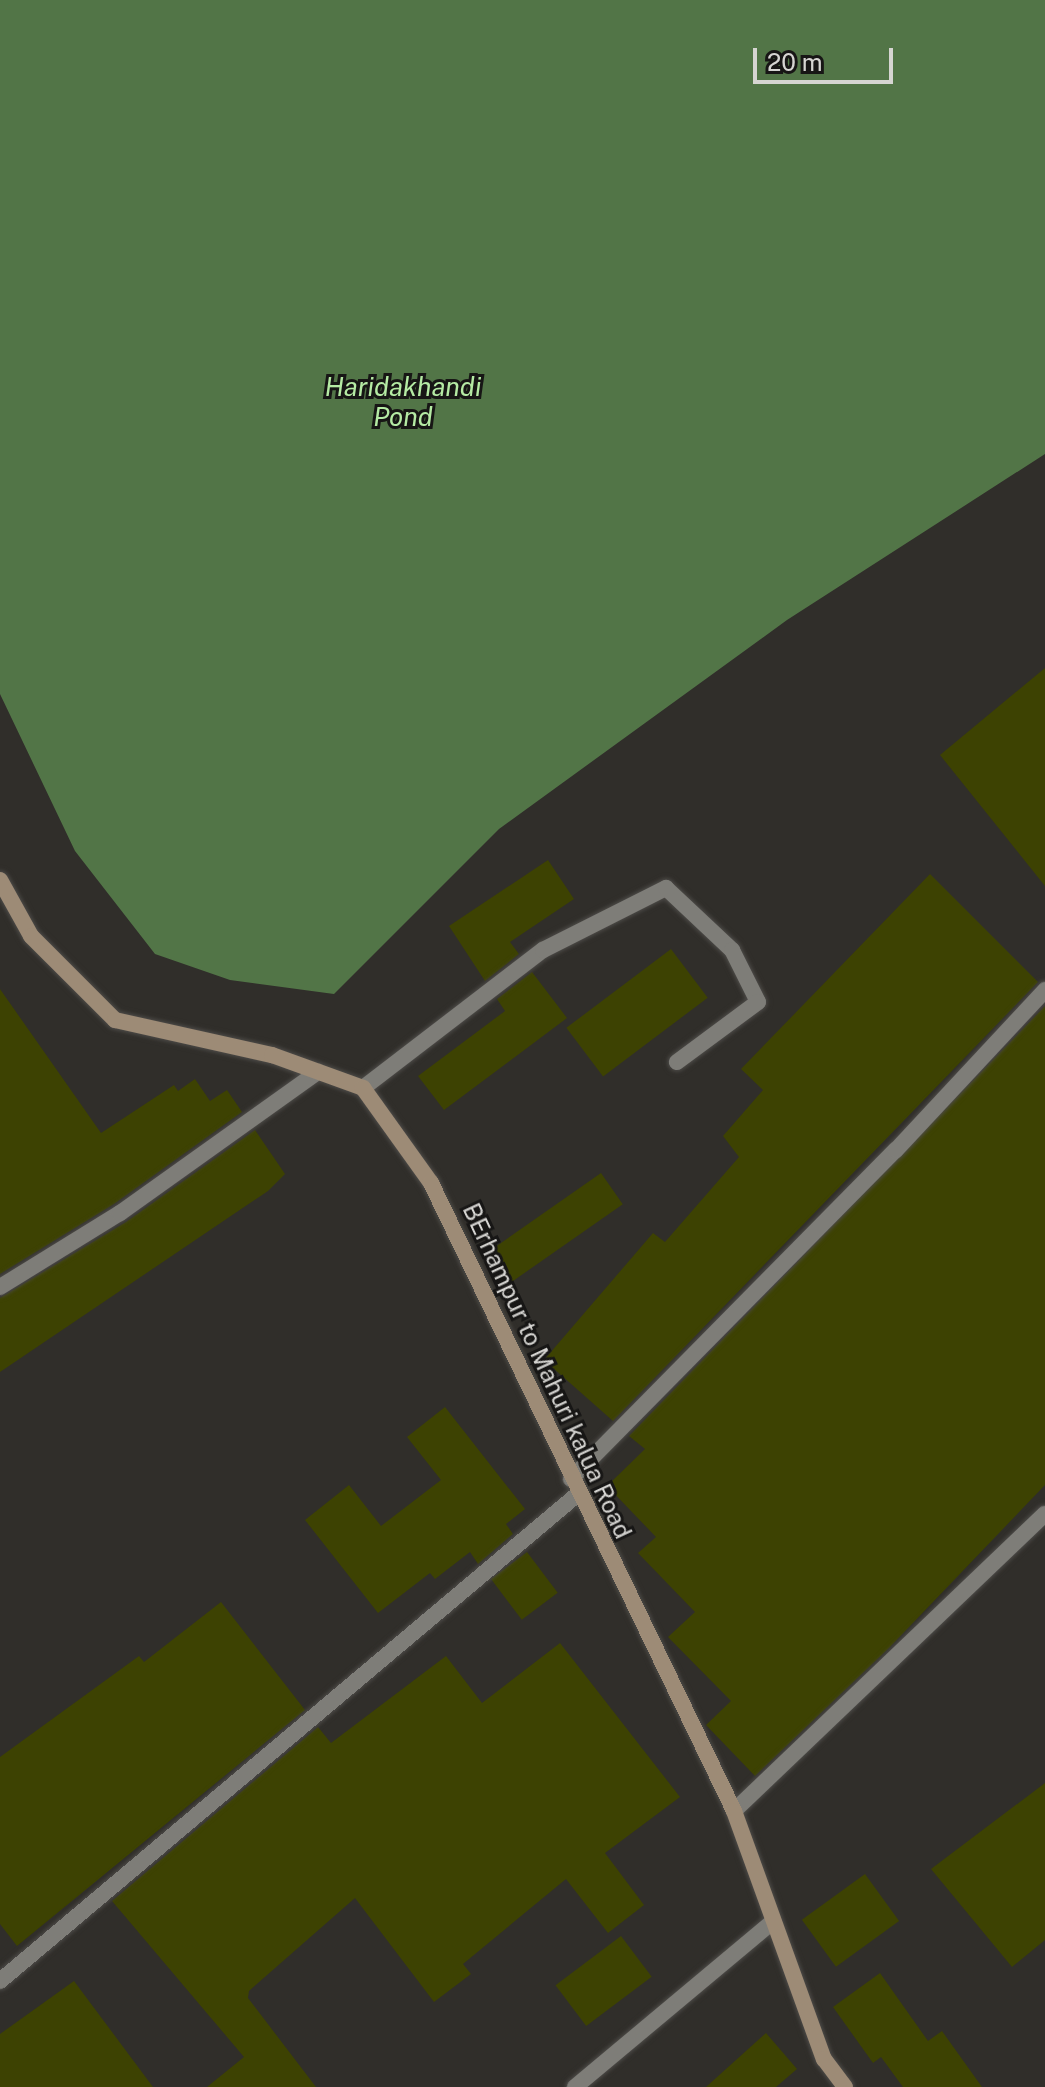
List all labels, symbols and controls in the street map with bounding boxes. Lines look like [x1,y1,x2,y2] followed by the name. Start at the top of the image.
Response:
[757,32,897,82] scale bar
[767,48,823,76] text: 20 m
[325,371,481,432] water label: Haridakhandi Pond
[456,1199,638,1543] street label: BErhampur to Mahuri kalua Road

